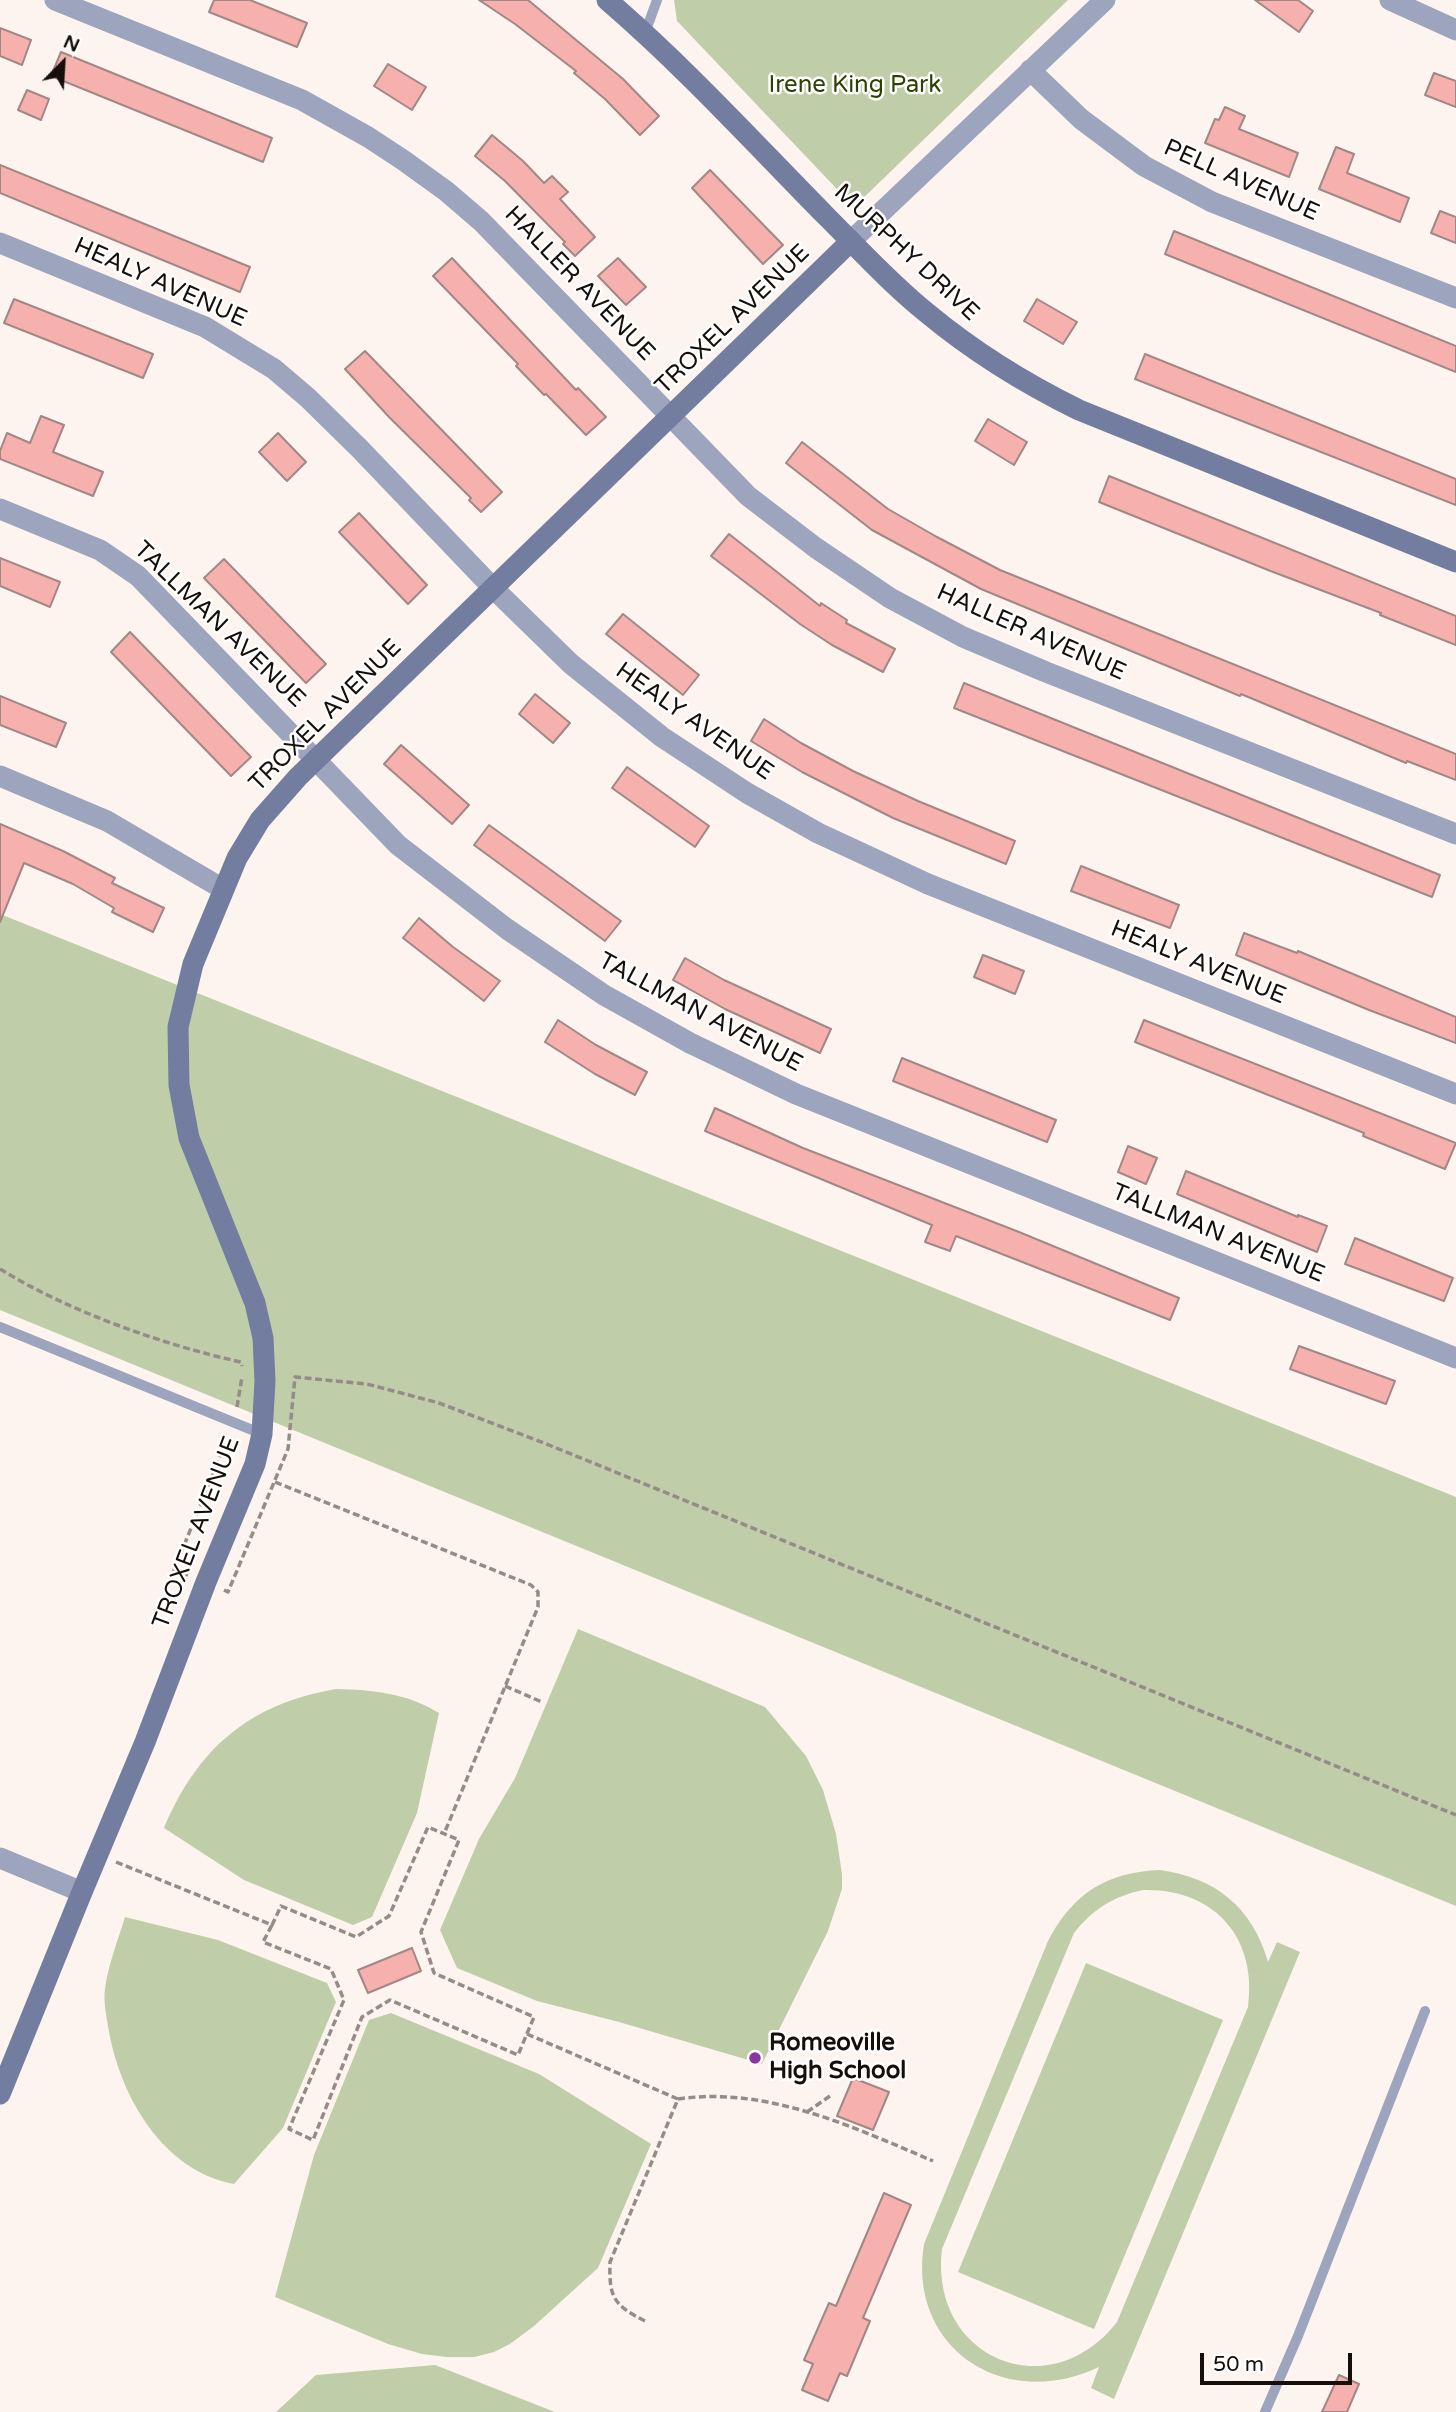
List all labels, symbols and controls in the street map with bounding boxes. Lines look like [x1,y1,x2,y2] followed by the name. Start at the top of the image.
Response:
[28,28,98,98] north arrow
[60,31,83,57] text: N
[769,72,941,100] park label: Irene King Park
[1159,134,1323,228] street label: PELL AVENUE
[827,178,985,328] street label: MURPHY DRIVE
[498,201,660,367] street label: HALLER AVENUE
[69,232,251,334] street label: HEALY AVENUE
[650,239,816,401] street label: TROXEL AVENUE
[127,536,311,714] street label: TALLMAN AVENUE
[932,578,1130,688] street label: HALLER AVENUE
[244,634,408,798] street label: TROXEL AVENUE
[609,657,779,787] street label: HEALY AVENUE
[1106,915,1290,1011] street label: HEALY AVENUE
[593,947,807,1079] street label: TALLMAN AVENUE
[1107,1178,1329,1290] street label: TALLMAN AVENUE
[147,1433,247,1633] street label: TROXEL AVENUE
[769,2030,906,2086] place label: Romeoville High School
[747,2050,763,2066] marker: Romeoville High School
[1204,2338,1356,2382] scale bar
[1213,2352,1264,2377] text: 50 m

